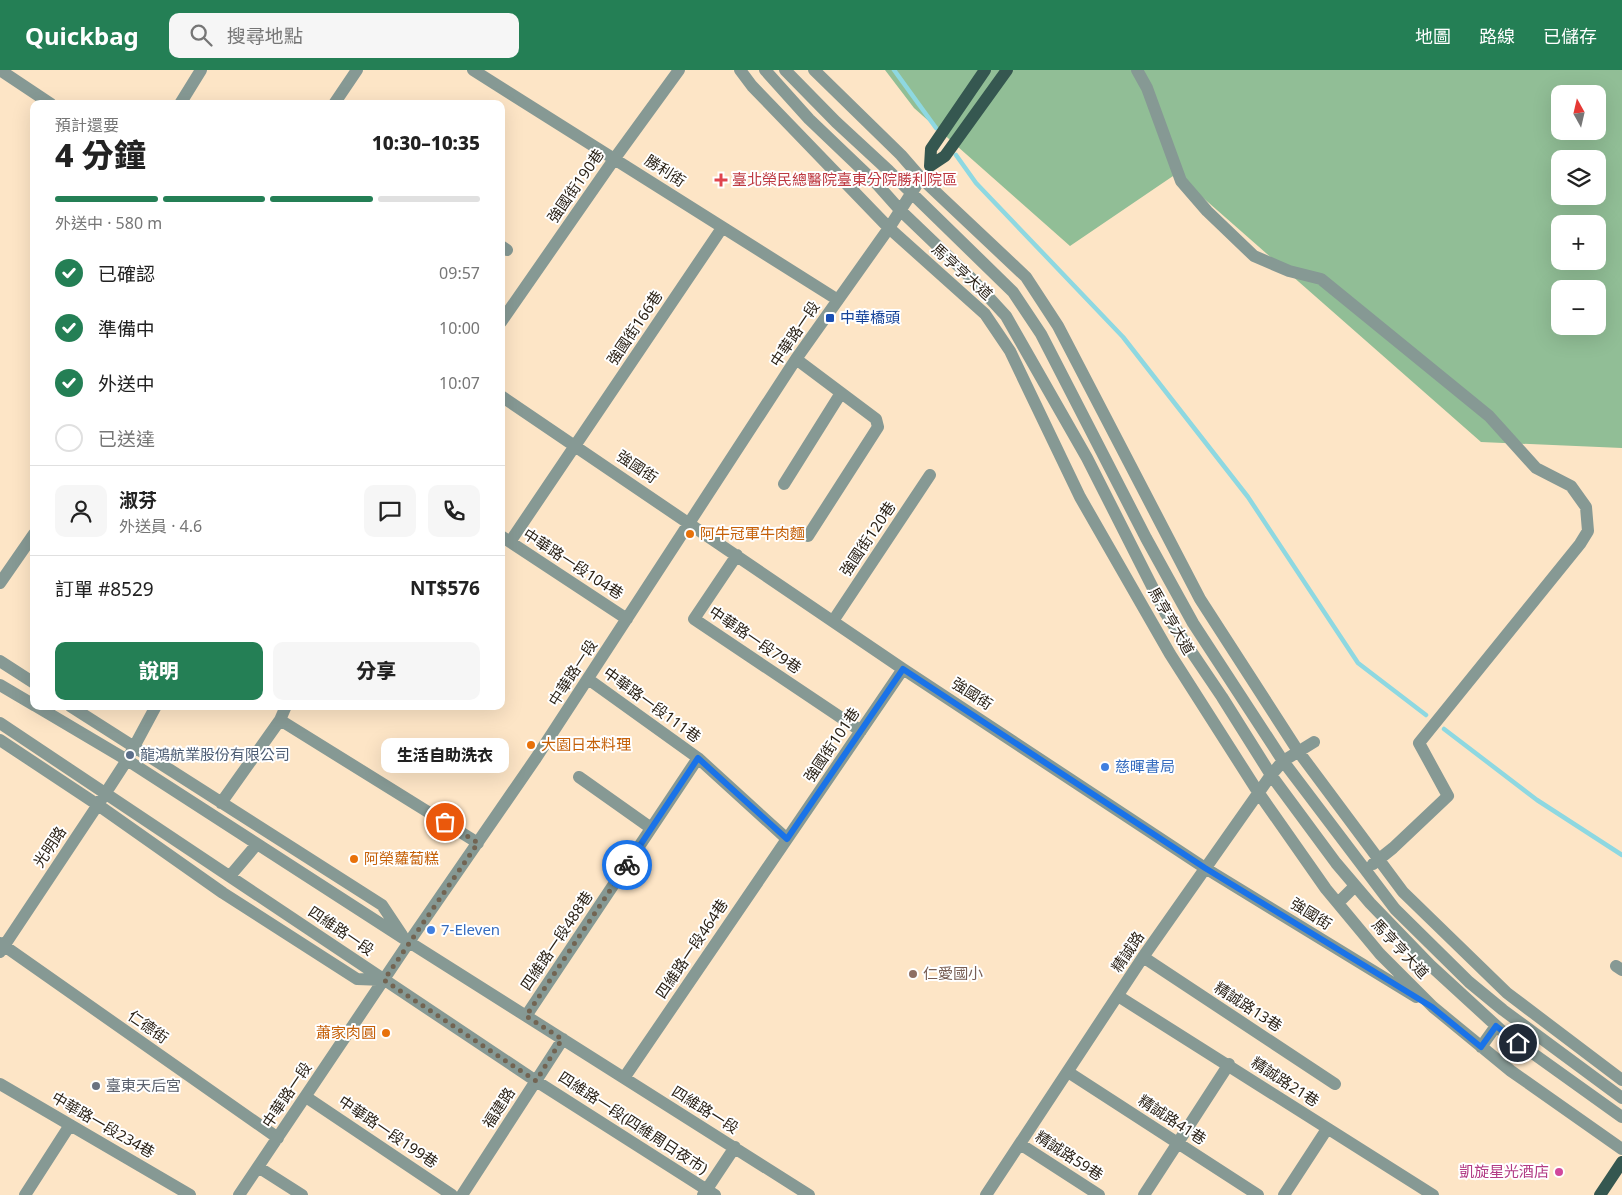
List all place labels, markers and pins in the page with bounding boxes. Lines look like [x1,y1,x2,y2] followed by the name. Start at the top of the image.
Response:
[732,169,957,189] place label: 臺北榮民總醫院臺東分院勝利院區
[714,173,728,187] marker: 臺北榮民總醫院臺東分院勝利院區
[840,307,900,327] place label: 中華橋頭
[824,312,836,324] marker: 中華橋頭
[700,523,805,543] place label: 阿牛冠軍牛肉麵
[684,528,696,540] marker: 阿牛冠軍牛肉麵
[541,734,631,754] place label: 大園日本料理
[381,737,509,772] callout: 生活自助洗衣
[525,739,537,751] marker: 大園日本料理
[140,744,290,764] place label: 龍鴻航業股份有限公司
[124,749,136,761] marker: 龍鴻航業股份有限公司
[1115,756,1175,776] place label: 慈暉書局
[1099,761,1111,773] marker: 慈暉書局
[424,801,466,843] pin
[364,848,439,868] place label: 阿榮蘿蔔糕
[348,853,360,865] marker: 阿榮蘿蔔糕
[441,919,500,939] place label: 7-Eleven
[425,924,437,936] marker: 7-Eleven
[923,963,983,983] place label: 仁愛國小
[907,968,919,980] marker: 仁愛國小
[316,1022,376,1042] place label: 蕭家肉圓
[1497,1022,1539,1064] pin
[380,1027,392,1039] marker: 蕭家肉圓
[106,1075,181,1095] place label: 臺東天后宮
[90,1080,102,1092] marker: 臺東天后宮
[1459,1161,1549,1181] place label: 凱旋星光酒店
[1553,1166,1565,1178] marker: 凱旋星光酒店

